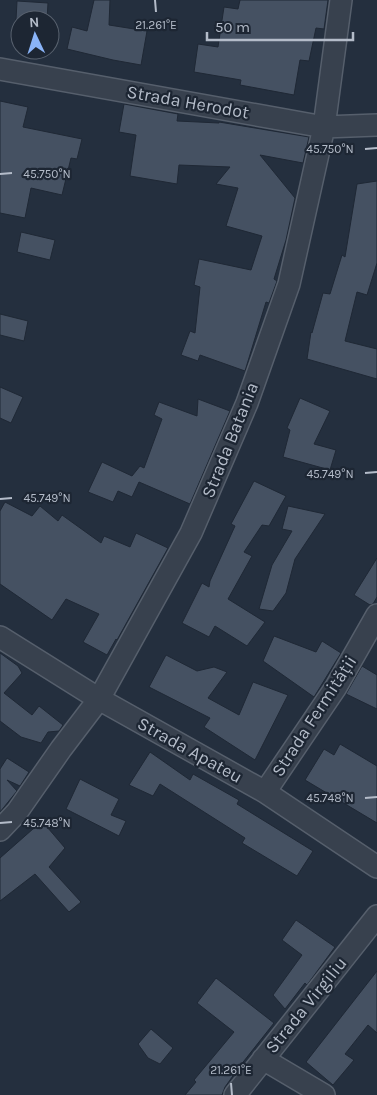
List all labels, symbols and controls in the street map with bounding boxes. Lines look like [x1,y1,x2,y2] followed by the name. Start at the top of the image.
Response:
[10,10,60,60] north arrow
[207,10,353,42] scale bar
[29,14,40,31] text: N
[135,18,177,32] text: 21.261°E
[215,18,250,36] text: 50 m
[125,80,251,124] street label: Strada Herodot
[306,142,354,156] text: 45.750°N
[23,167,71,181] text: 45.750°N
[197,379,263,501] street label: Strada Batania
[306,467,354,481] text: 45.749°N
[23,491,71,505] text: 45.749°N
[267,651,361,781] street label: Strada Fermității
[134,712,246,788] street label: Strada Apateu
[306,791,354,805] text: 45.748°N
[23,816,71,830] text: 45.748°N
[260,952,352,1058] street label: Strada Virgiliu
[210,1063,252,1077] text: 21.261°E

